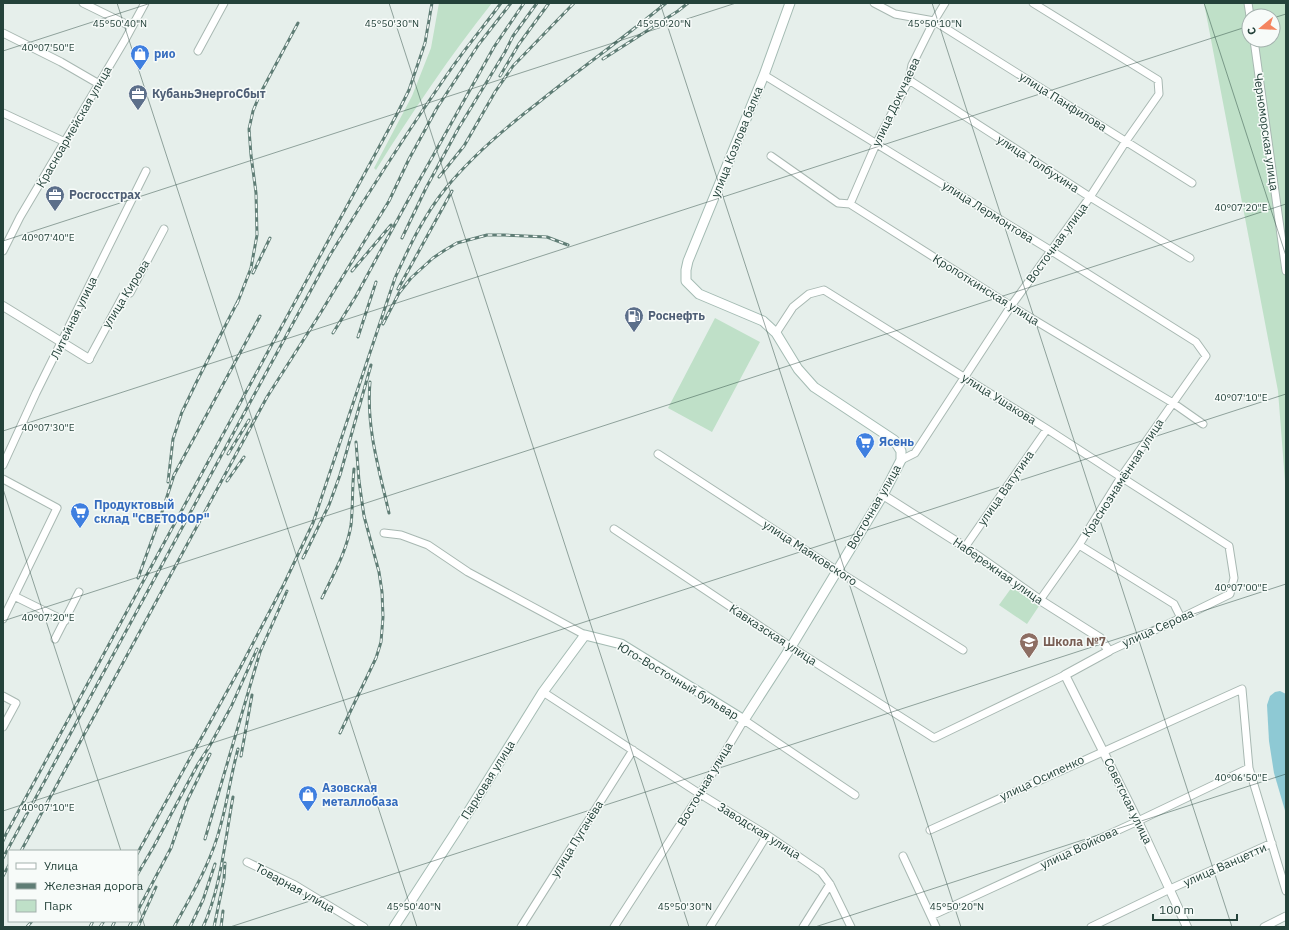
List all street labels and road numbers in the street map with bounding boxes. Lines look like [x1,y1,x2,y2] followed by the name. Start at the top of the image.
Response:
[868,54,923,149] street label: улица Докучаева
[33,63,115,190] street label: Красноармейская улица
[1017,69,1110,135] street label: улица Панфилова
[1251,72,1282,192] street label: Черноморская улица
[707,83,766,200] street label: улица Козлова балка
[994,131,1083,196] street label: улица Толбухина
[940,177,1037,246] street label: улица Лермонтова
[1023,199,1091,286] street label: Восточная улица
[930,251,1043,329] street label: Кропоткинская улица
[99,256,153,331] street label: улица Кирова
[47,273,100,362] street label: Литейная улица
[959,370,1040,428] street label: улица Ушакова
[1079,415,1167,540] street label: Краснознамённая улица
[974,447,1037,528] street label: улица Ватутина
[843,461,904,552] street label: Восточная улица
[760,517,860,589] street label: улица Маяковского
[950,534,1047,608] street label: Набережная улица
[727,601,820,669] street label: Кавказская улица
[1120,605,1196,650] street label: улица Серова
[615,638,742,723] street label: Юго-Восточный бульвар
[457,737,518,822] street label: Парковая улица
[674,739,736,828] street label: Восточная улица
[997,751,1087,804] street label: улица Осипенко
[1101,755,1156,847] street label: Советская улица
[547,797,607,880] street label: улица Пугачёва
[715,799,804,863] street label: Заводская улица
[1038,823,1120,872] street label: улица Войкова
[1181,839,1269,890] street label: улица Ванцетти
[253,859,338,916] street label: Товарная улица

